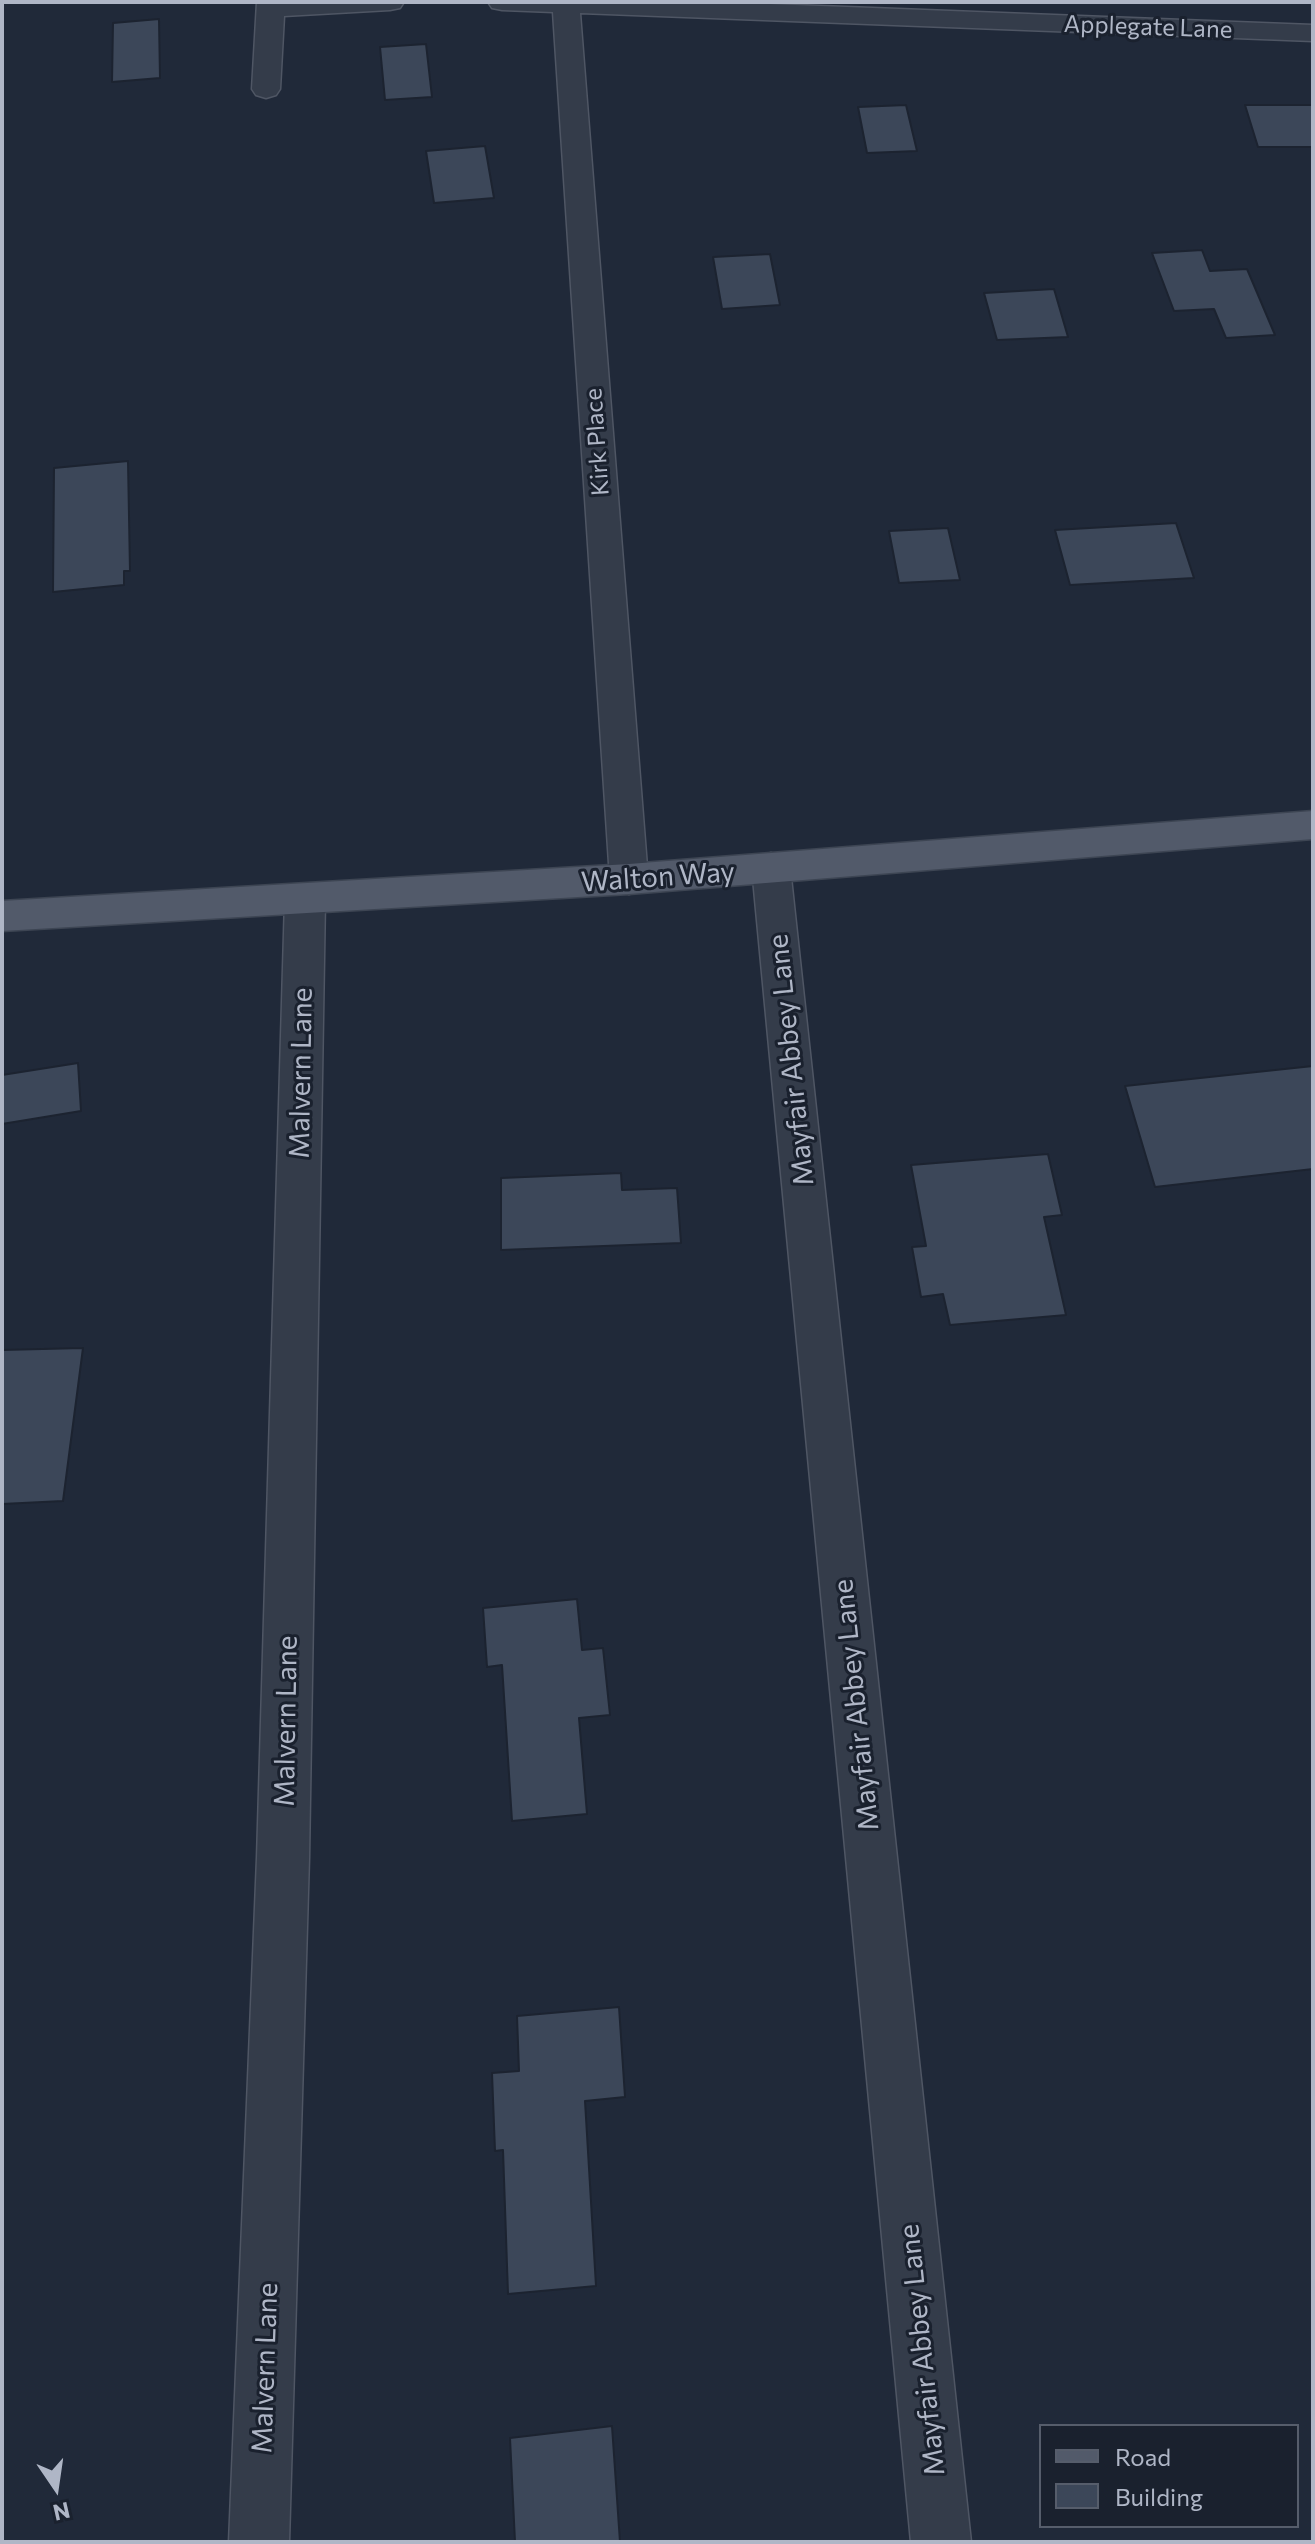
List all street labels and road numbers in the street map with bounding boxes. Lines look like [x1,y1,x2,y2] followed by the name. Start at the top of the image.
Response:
[1063,10,1233,44] street label: Applegate Lane
[579,387,615,497] street label: Kirk Place
[580,855,736,899] street label: Walton Way
[761,933,821,1187] street label: Mayfair Abbey Lane
[283,987,319,1159] street label: Malvern Lane
[826,1578,886,1832] street label: Mayfair Abbey Lane
[268,1635,304,1807] street label: Malvern Lane
[892,2223,952,2477] street label: Mayfair Abbey Lane
[245,2282,285,2454] street label: Malvern Lane

